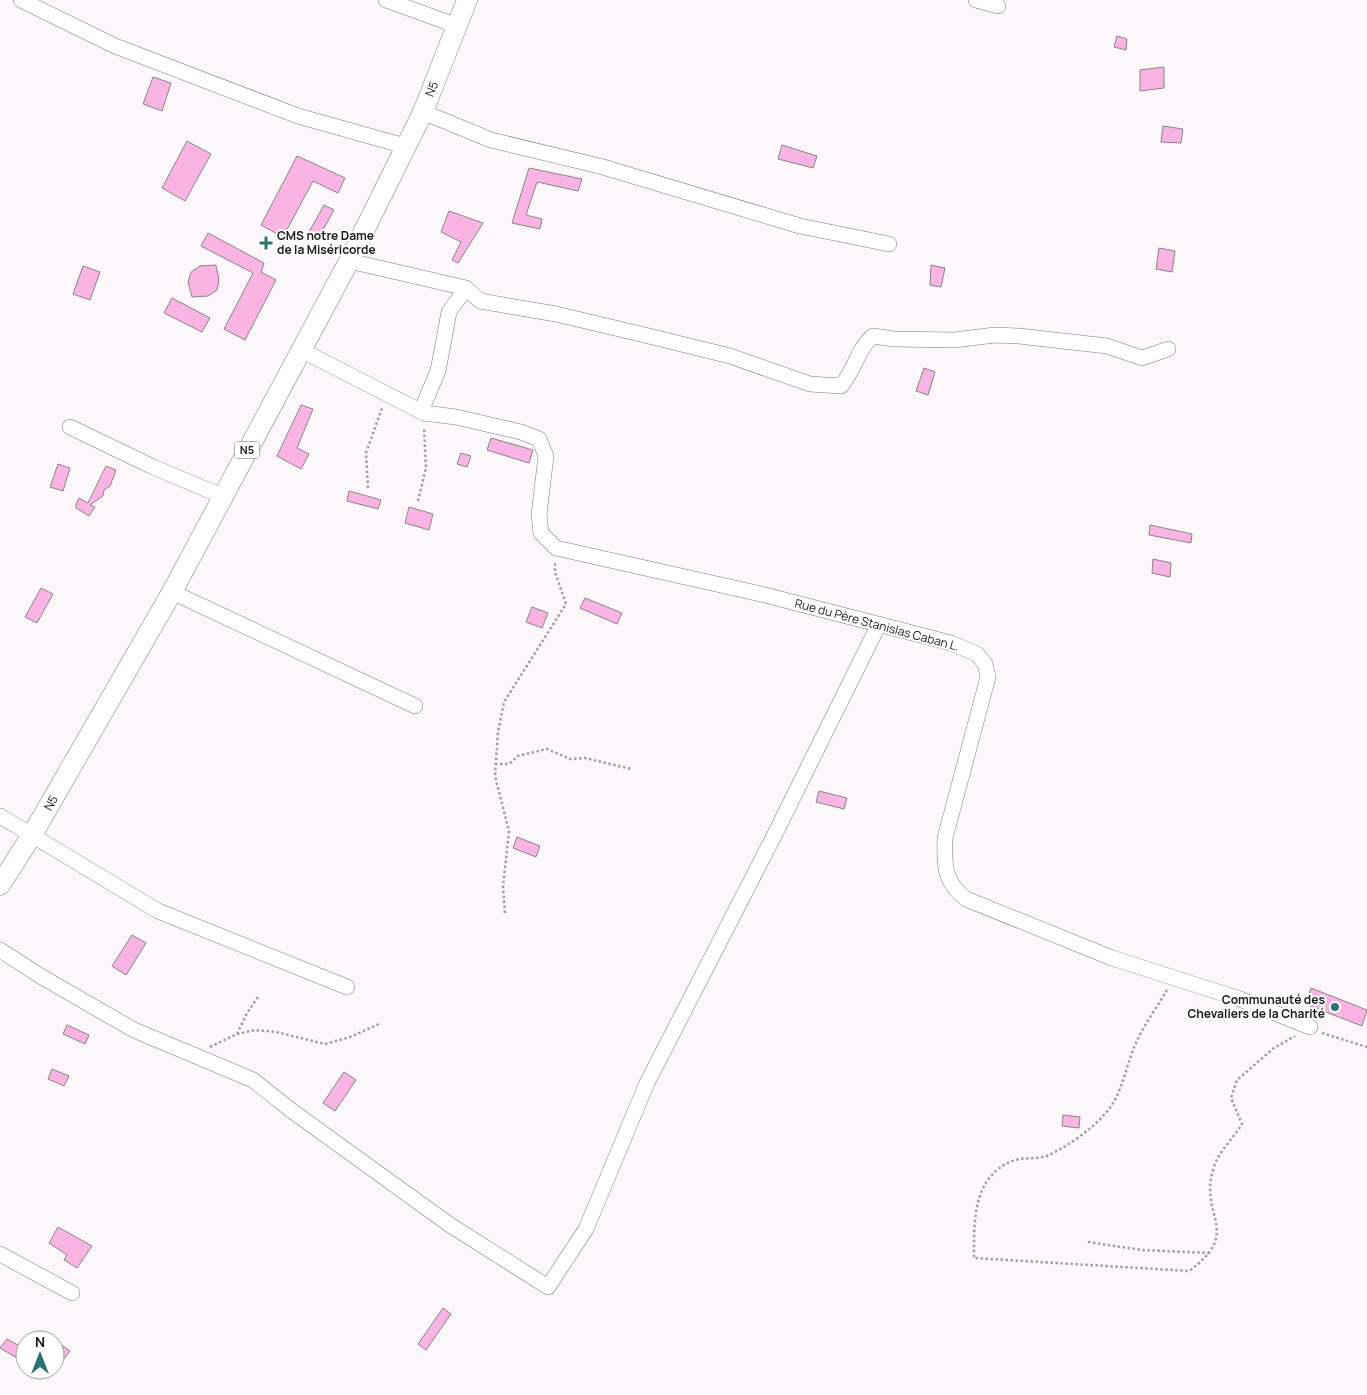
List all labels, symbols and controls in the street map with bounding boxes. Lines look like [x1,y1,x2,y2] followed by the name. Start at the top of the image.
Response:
[421,79,442,99] street label: N5
[277,227,376,258] place label: CMS notre Dame de la Miséricorde
[259,236,273,250] marker: CMS notre Dame de la Miséricorde
[234,442,260,458] road number: N5
[793,594,961,655] street label: Rue du Père Stanislas Caban L.
[39,792,62,814] street label: N5
[1187,991,1325,1022] place label: Communauté des Chevaliers de la Charité
[1329,1001,1341,1013] marker: Communauté des Chevaliers de la Charité
[15,1330,65,1380] north arrow
[35,1332,45,1351] text: N

